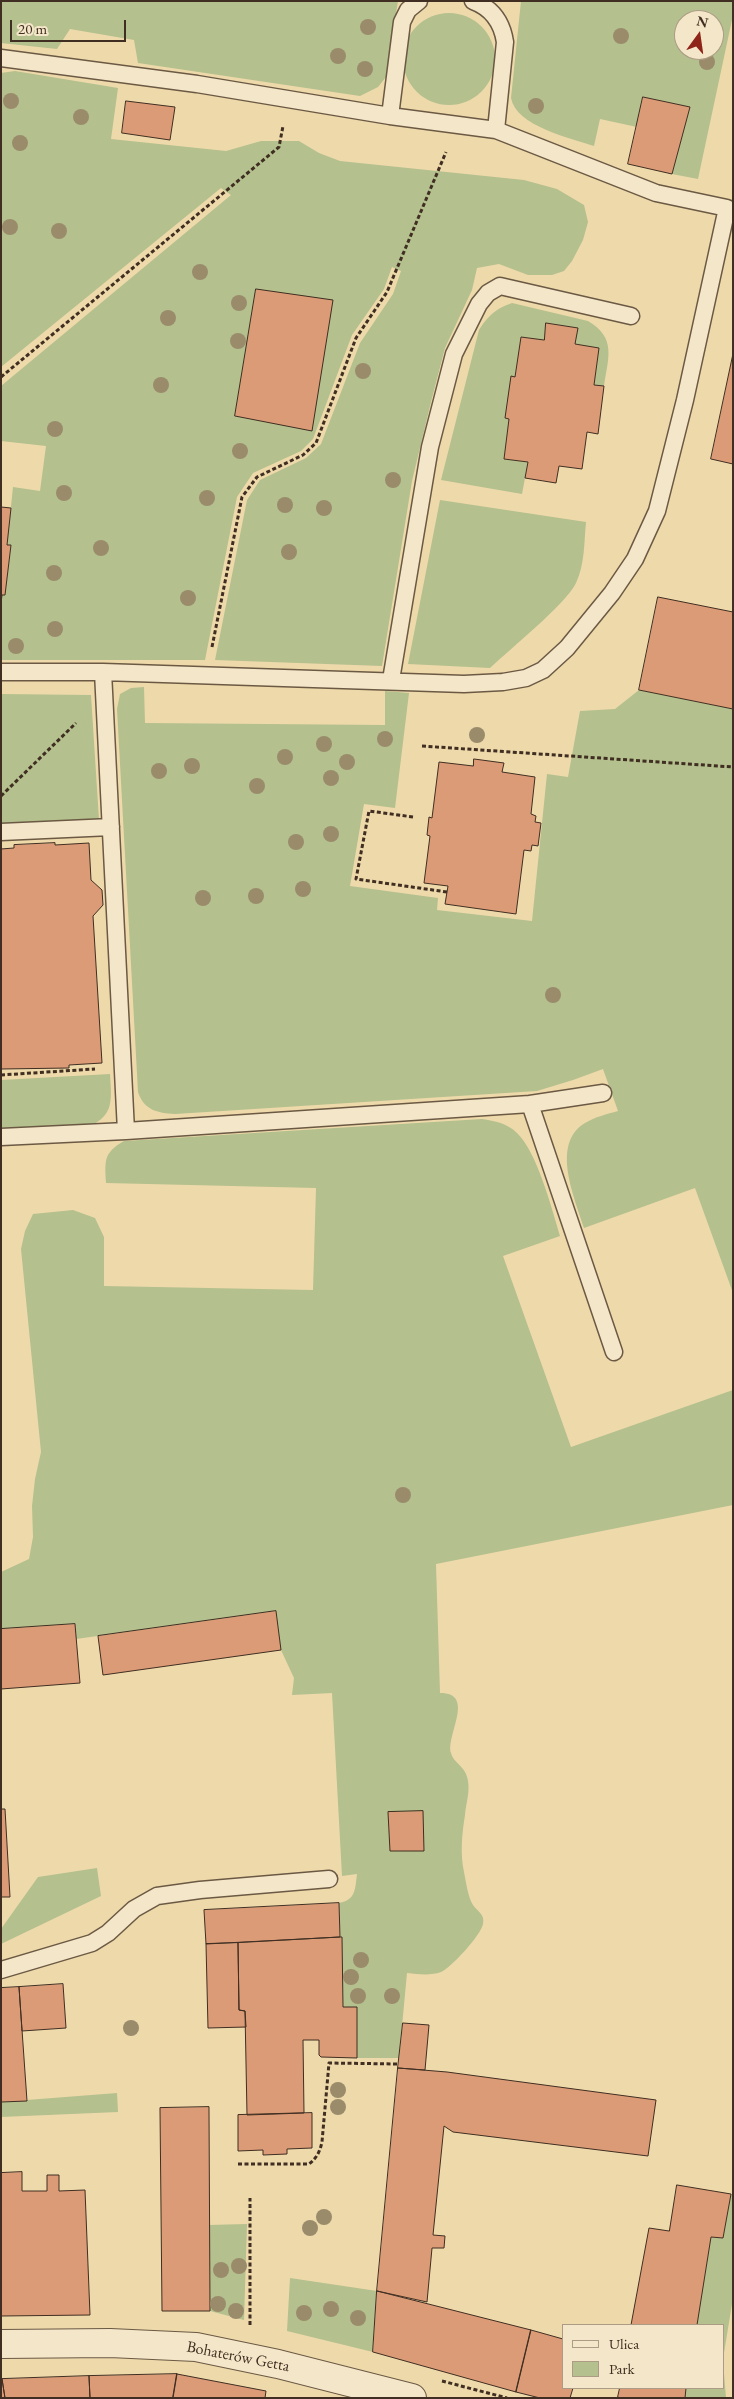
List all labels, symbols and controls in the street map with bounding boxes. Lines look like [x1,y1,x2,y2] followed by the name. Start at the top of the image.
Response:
[12,10,129,42] scale bar
[674,10,724,60] north arrow
[695,11,710,32] text: N
[18,19,47,38] text: 20 m
[562,2324,724,2389] legend
[609,2334,639,2353] text: Ulica
[185,2338,291,2376] street label: Bohaterów Getta
[609,2359,635,2378] text: Park

